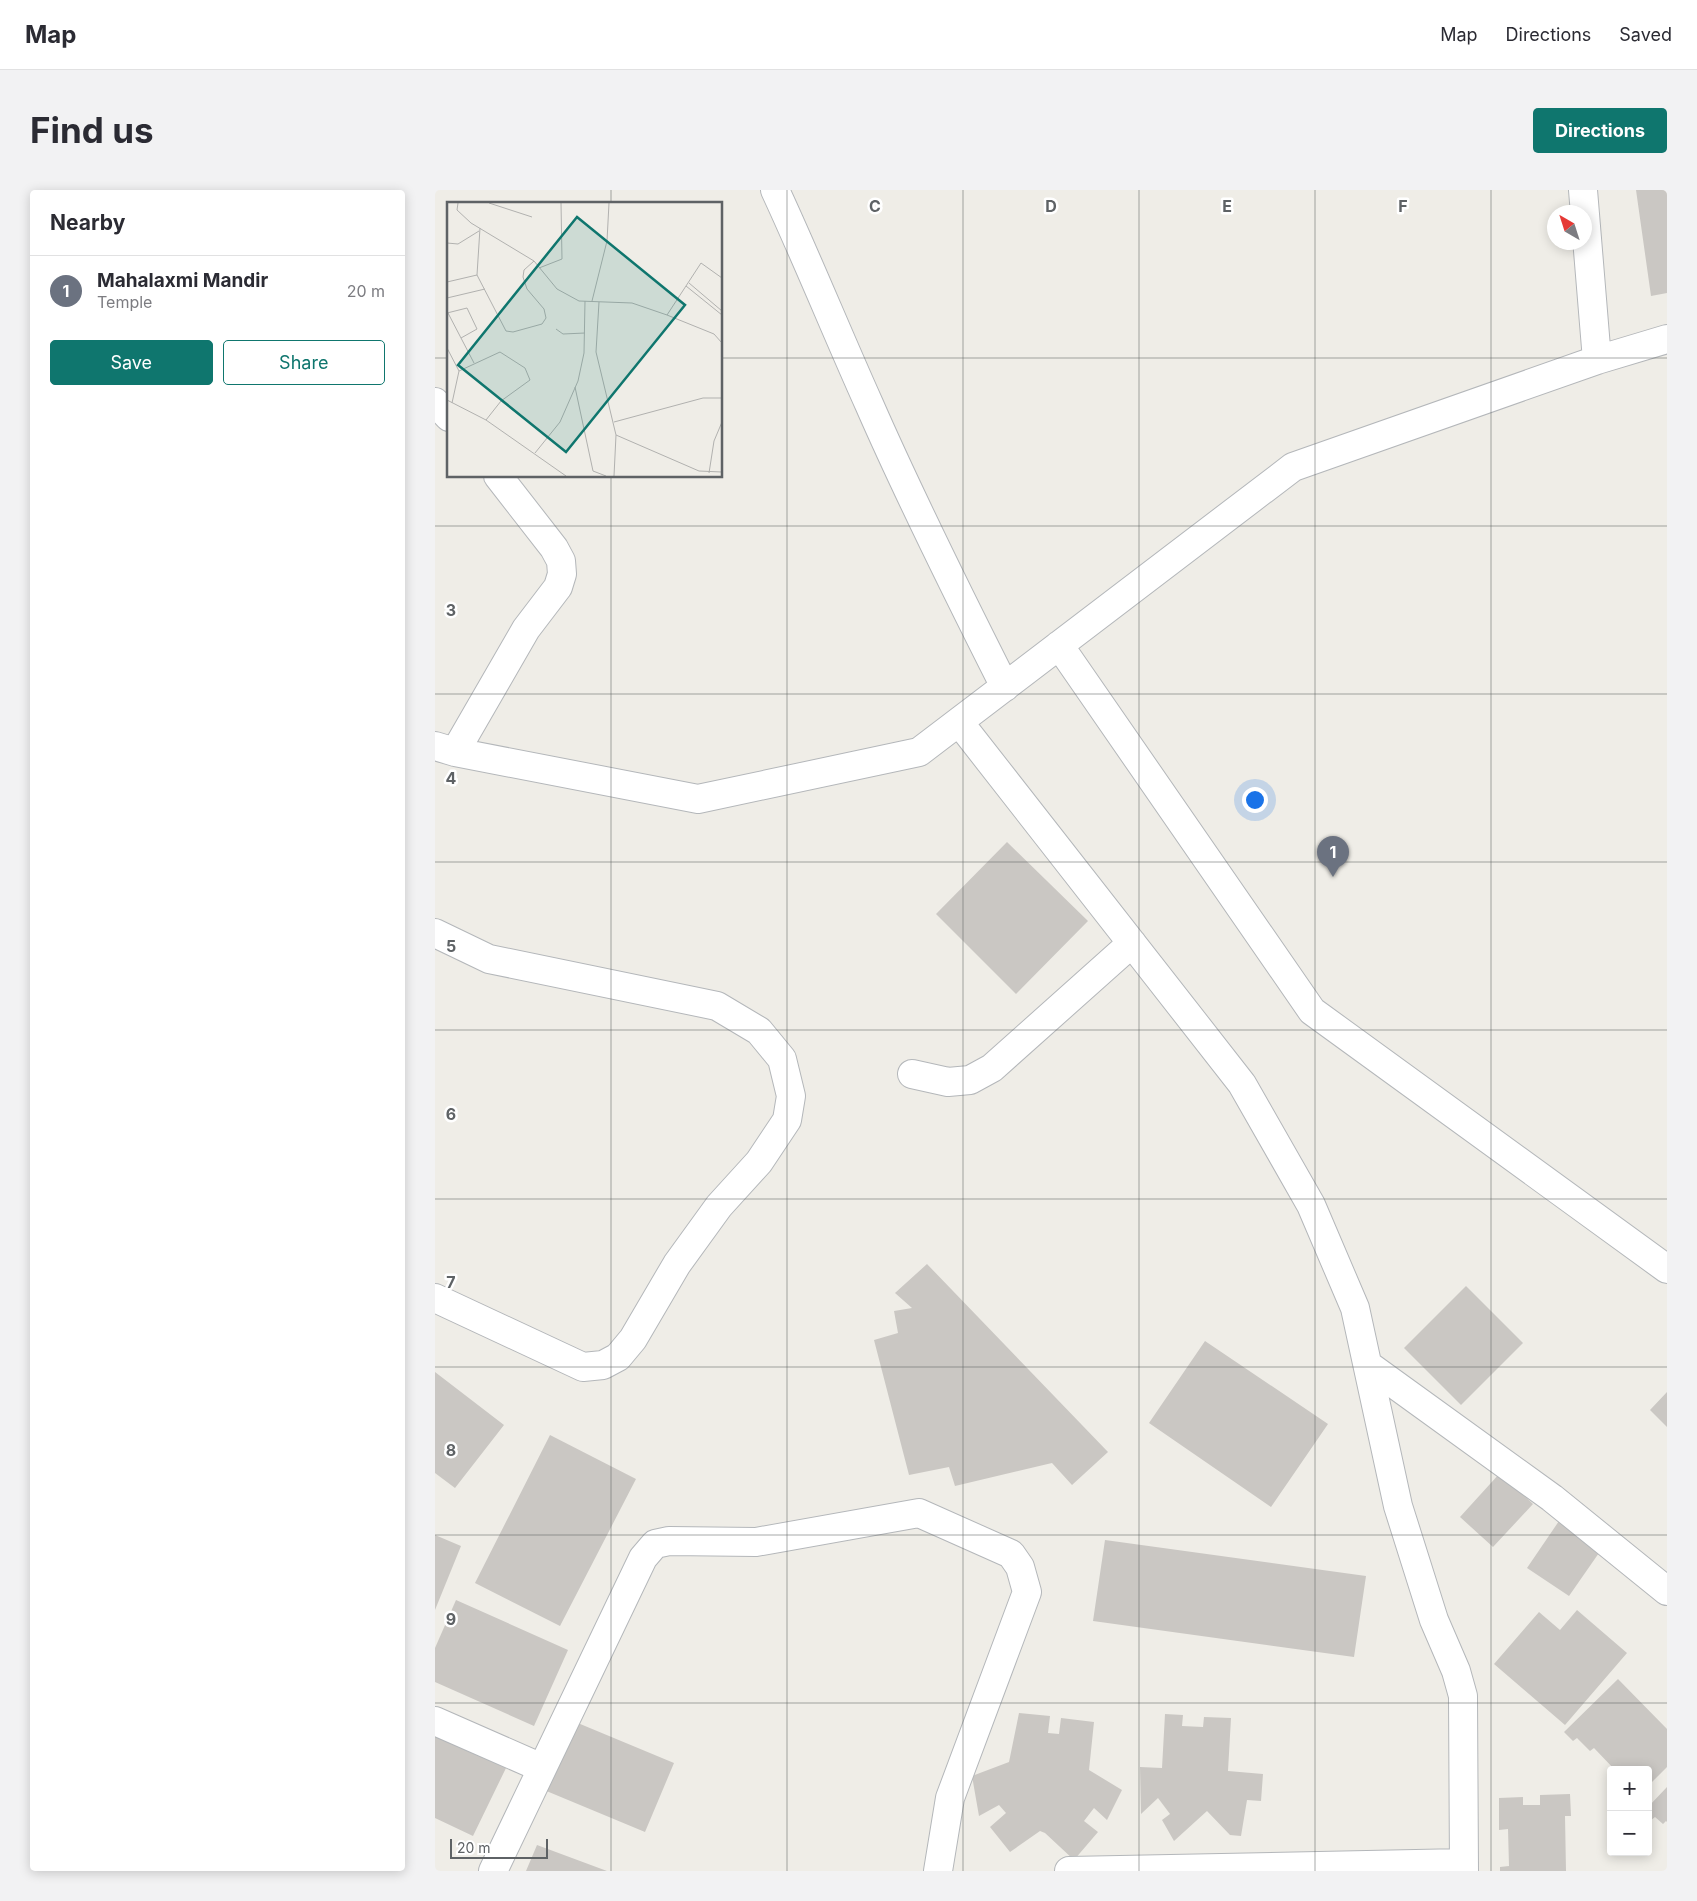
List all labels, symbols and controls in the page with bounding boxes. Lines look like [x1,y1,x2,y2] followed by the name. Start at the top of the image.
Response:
[25,20,76,49] text: Map
[1440,24,1478,45] text: Map
[1506,24,1591,45] text: Directions
[1619,24,1672,45] text: Saved
[1533,108,1667,153] button: Directions
[30,109,154,151] text: Find us
[869,196,881,216] text: C
[1045,196,1057,216] text: D
[1222,196,1232,216] text: E
[1398,196,1408,216] text: F
[447,202,723,478] inset map
[1547,205,1592,250] north arrow
[50,210,125,235] text: Nearby
[97,269,268,292] text: Mahalaxmi Mandir
[63,281,69,301] text: 1
[347,281,385,301] text: 20 m
[97,292,152,312] text: Temple
[50,340,213,385] button: Save
[223,340,385,385] button: Share
[446,600,456,620] text: 3
[446,768,457,788] text: 4
[1242,787,1268,813] your location
[1317,836,1349,877] pin: 1
[446,936,456,956] text: 5
[446,1104,456,1124] text: 6
[446,1272,456,1292] text: 7
[446,1440,456,1460] text: 8
[446,1609,456,1629] text: 9
[1607,1766,1652,1856] map controls
[1607,1766,1652,1811] button: +
[1607,1811,1652,1856] button: −
[450,1836,547,1859] scale bar
[457,1839,491,1856] text: 20 m

